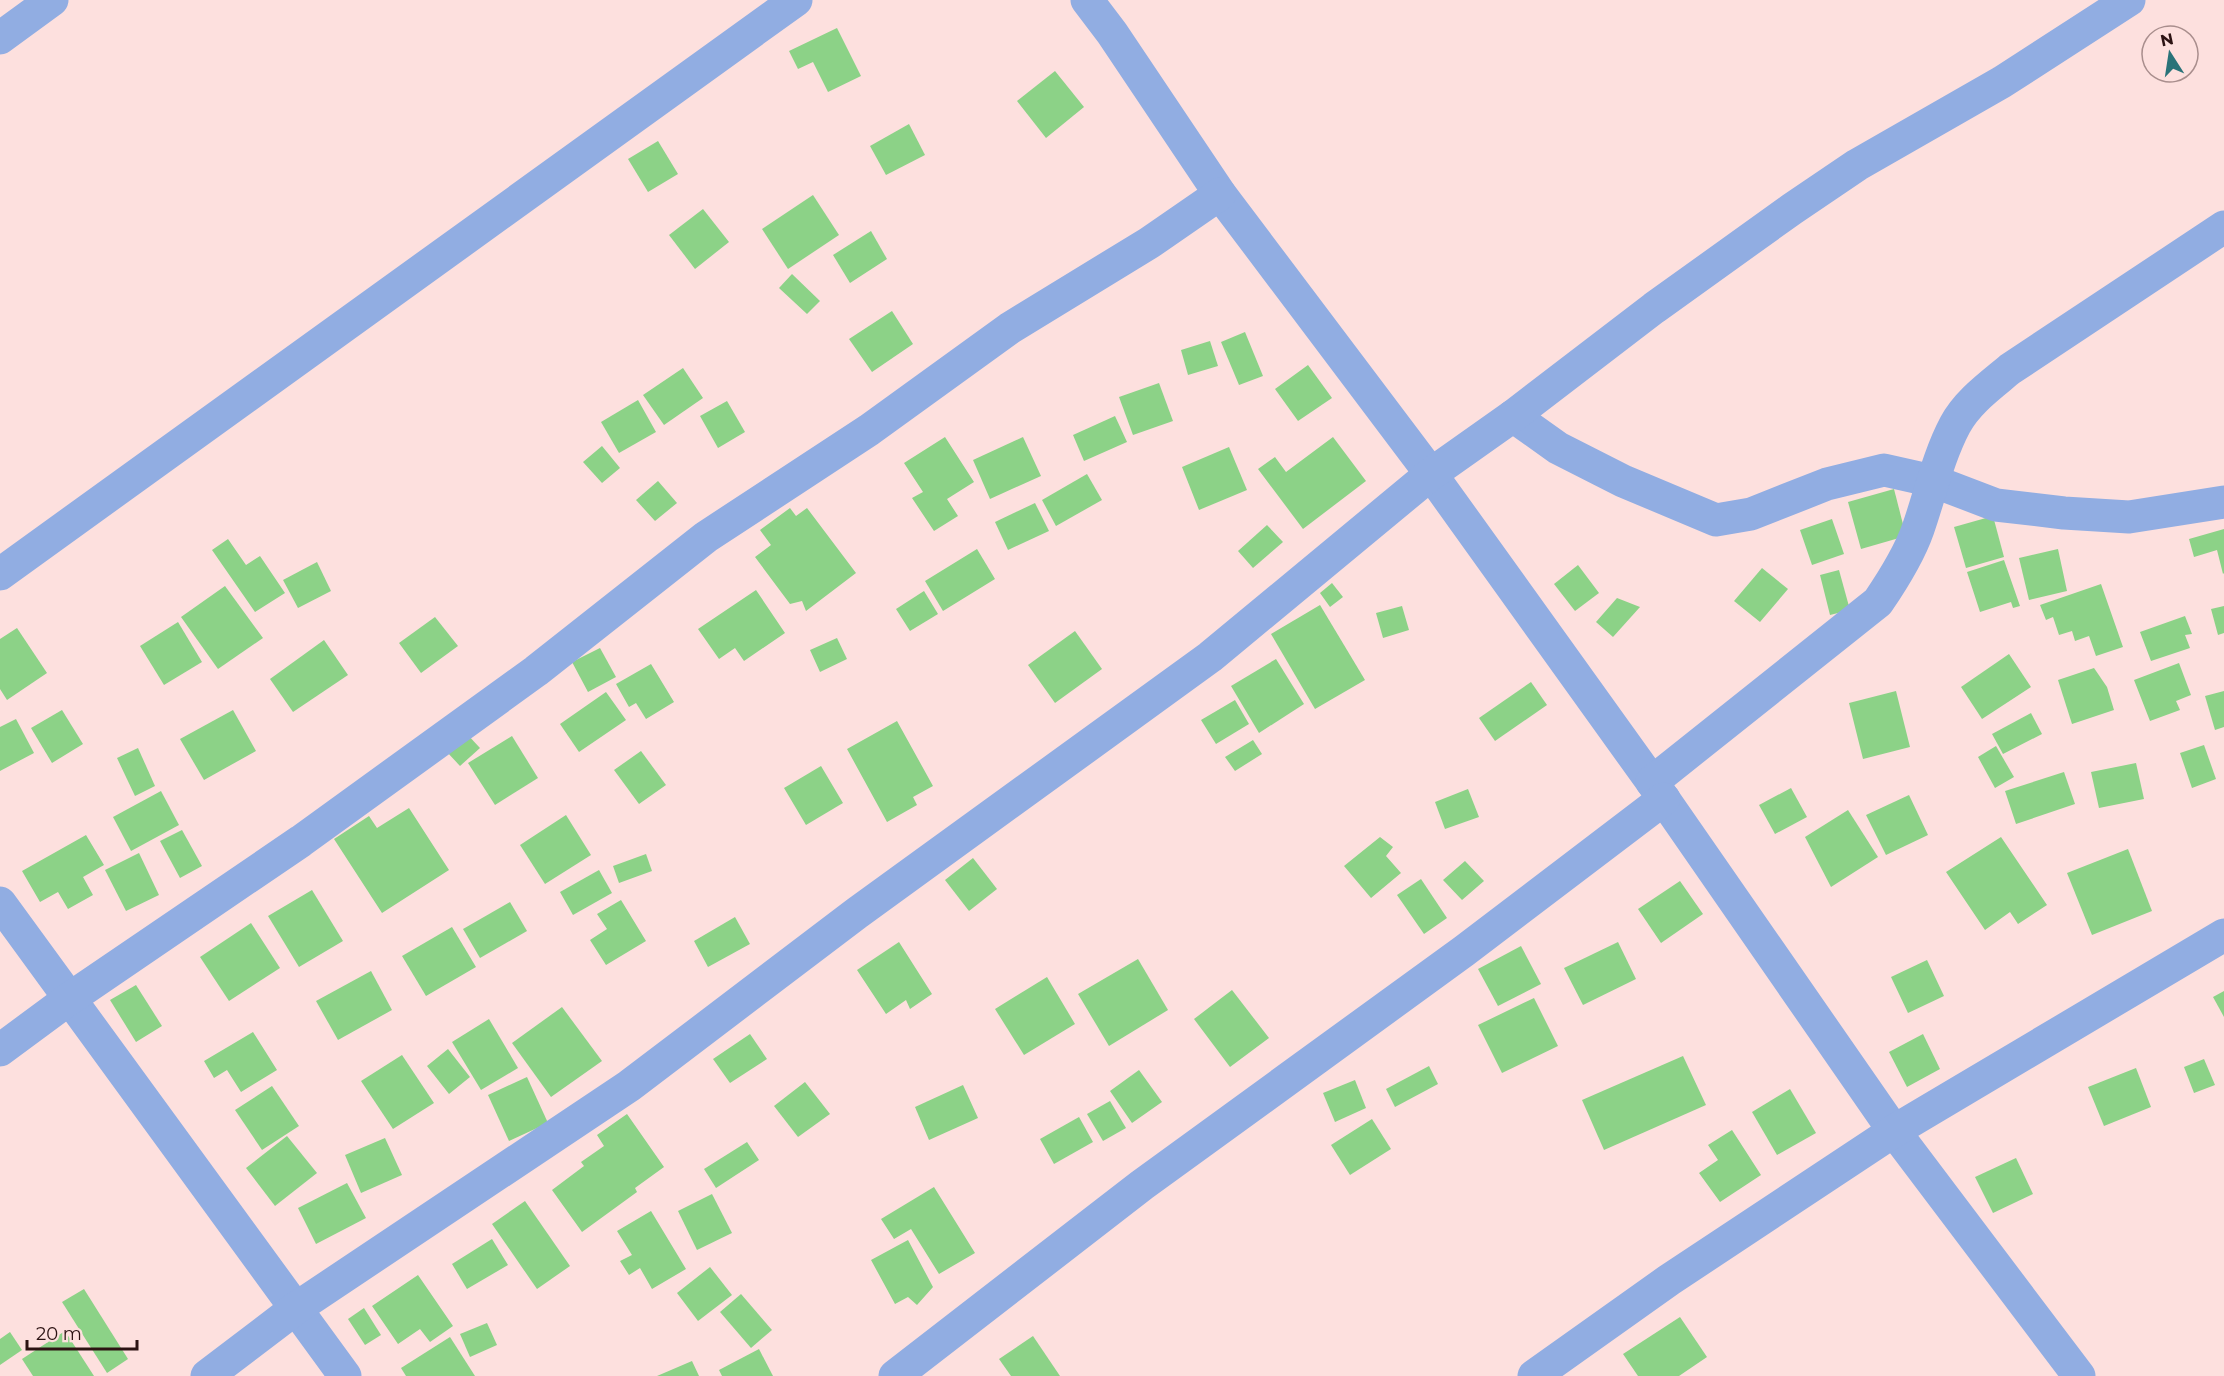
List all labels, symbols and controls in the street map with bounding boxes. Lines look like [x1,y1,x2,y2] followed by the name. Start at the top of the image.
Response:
[2140,24,2200,84] north arrow
[2159,29,2175,50] text: N
[27,1313,136,1351] scale bar
[36,1323,82,1345] text: 20 m

